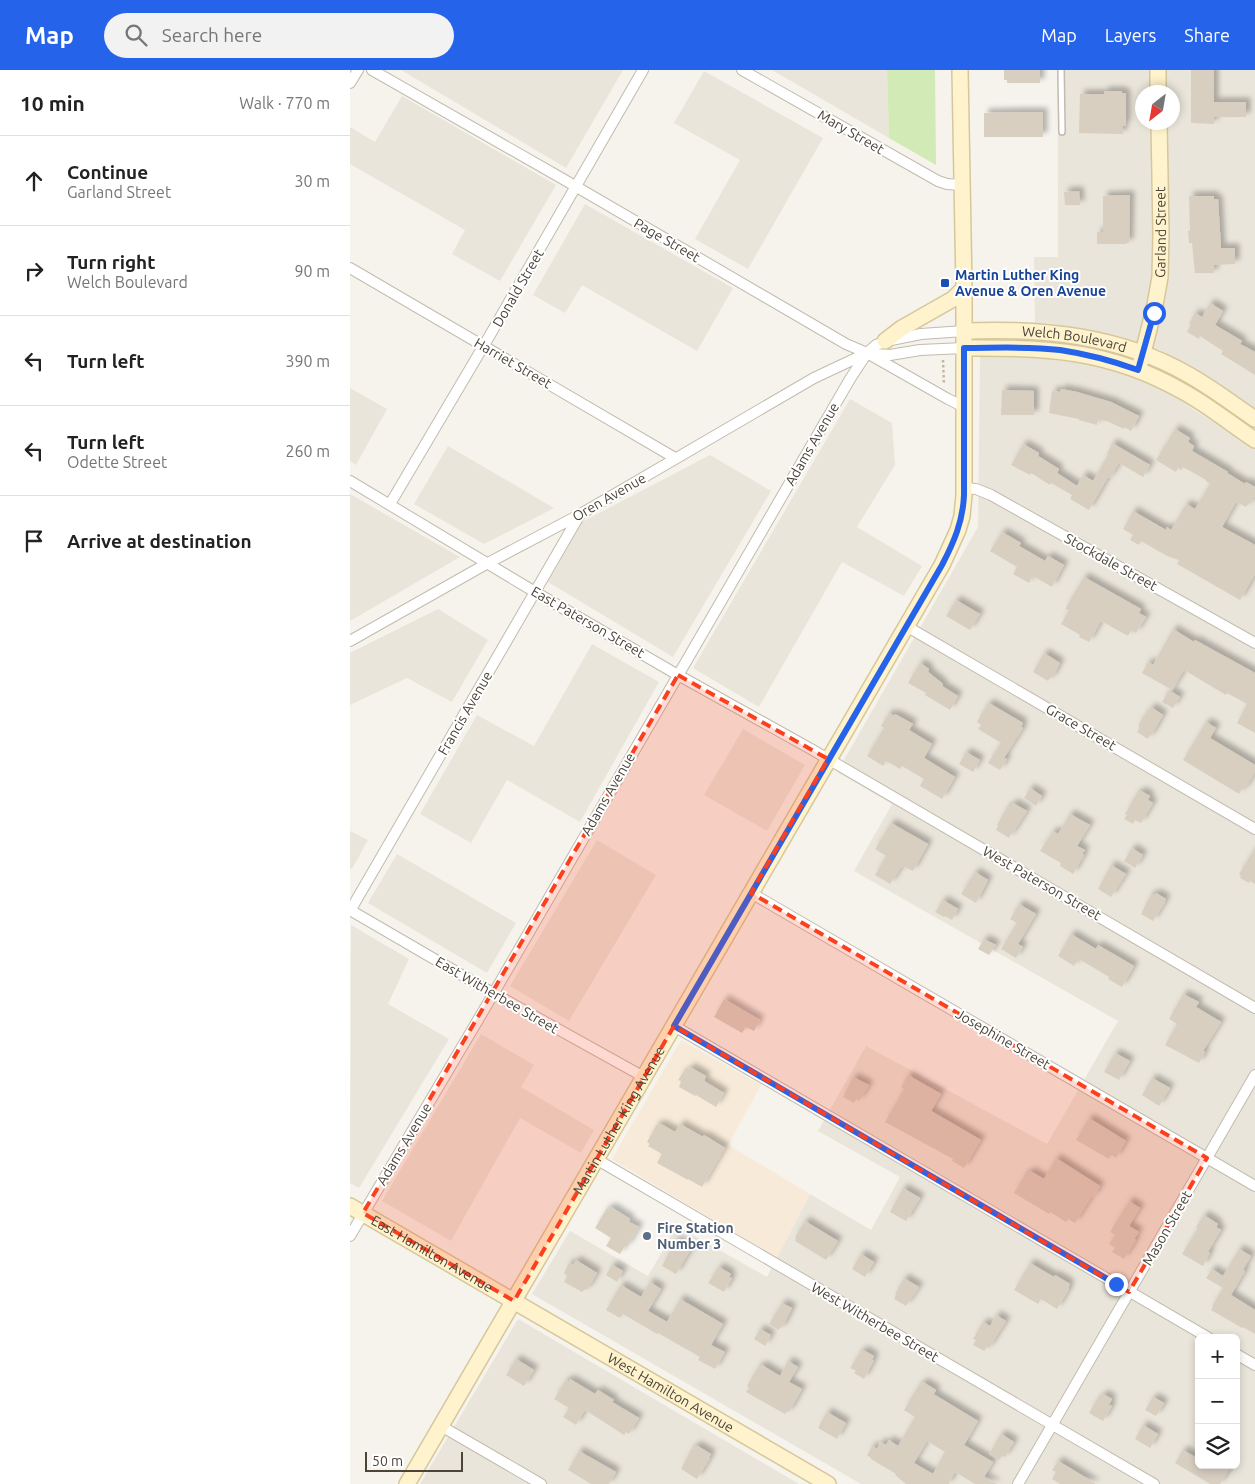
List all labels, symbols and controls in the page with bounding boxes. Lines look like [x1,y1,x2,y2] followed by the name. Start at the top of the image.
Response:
[104,13,454,58] search box
[122,21,150,49] icon: search
[25,22,74,49] text: Map
[162,24,262,46] text: Search here
[1041,25,1077,45] text: Map
[1105,25,1156,45] text: Layers
[1184,25,1230,45] text: Share
[1135,85,1180,130] north arrow
[20,91,85,115] text: 10 min
[239,94,330,112] text: Walk · 770 m
[815,107,887,158] street label: Mary Street
[67,161,148,183] text: Continue
[20,167,48,195] icon: ahead
[294,172,330,190] text: 30 m
[67,183,171,201] text: Garland Street
[1152,186,1169,278] street label: Garland Street
[631,215,703,266] street label: Page Street
[489,246,547,330] street label: Donald Street
[67,251,155,273] text: Turn right
[20,257,48,285] icon: right
[294,262,330,280] text: 90 m
[955,267,1106,299] place label: Martin Luther King Avenue & Oren Avenue
[67,273,188,291] text: Welch Boulevard
[939,277,951,289] marker: Martin Luther King Avenue & Oren Avenue
[1143,302,1166,325] route start
[1022,323,1129,355] street label: Welch Boulevard
[472,334,555,392] street label: Harriet Street
[20,347,48,375] icon: left
[67,350,145,372] text: Turn left
[285,352,330,370] text: 390 m
[782,400,842,488] street label: Adams Avenue
[67,431,145,453] text: Turn left
[20,437,48,465] icon: left
[285,442,330,460] text: 260 m
[67,453,167,471] text: Odette Street
[569,470,649,524] street label: Oren Avenue
[20,527,48,555] icon: arrive
[67,530,252,552] text: Arrive at destination
[1062,530,1161,594] street label: Stockdale Street
[528,583,648,661] street label: East Paterson Street
[435,668,495,758] street label: Francis Avenue
[1043,701,1119,754] street label: Grace Street
[578,750,638,838] street label: Adams Avenue
[980,843,1104,924] street label: West Paterson Street
[433,953,562,1037] street label: East Witherbee Street
[953,1005,1054,1073] street label: Josephine Street
[570,1043,668,1197] street label: Martin Luther King Avenue
[373,1100,435,1188] street label: Adams Avenue
[1139,1187,1195,1268] street label: Mason Street
[368,1212,496,1295] street label: East Hamilton Avenue
[657,1220,734,1252] place label: Fire Station Number 3
[641,1230,653,1242] marker: Fire Station Number 3
[1105,1273,1128,1296] route end
[808,1279,942,1365] street label: West Witherbee Street
[1195,1334,1240,1469] map controls
[1195,1334,1240,1379] button: +
[605,1350,737,1436] street label: West Hamilton Avenue
[1195,1379,1240,1424] button: −
[1195,1424,1240,1469] button: layers
[365,1449,462,1472] scale bar
[372,1453,403,1469] text: 50 m

